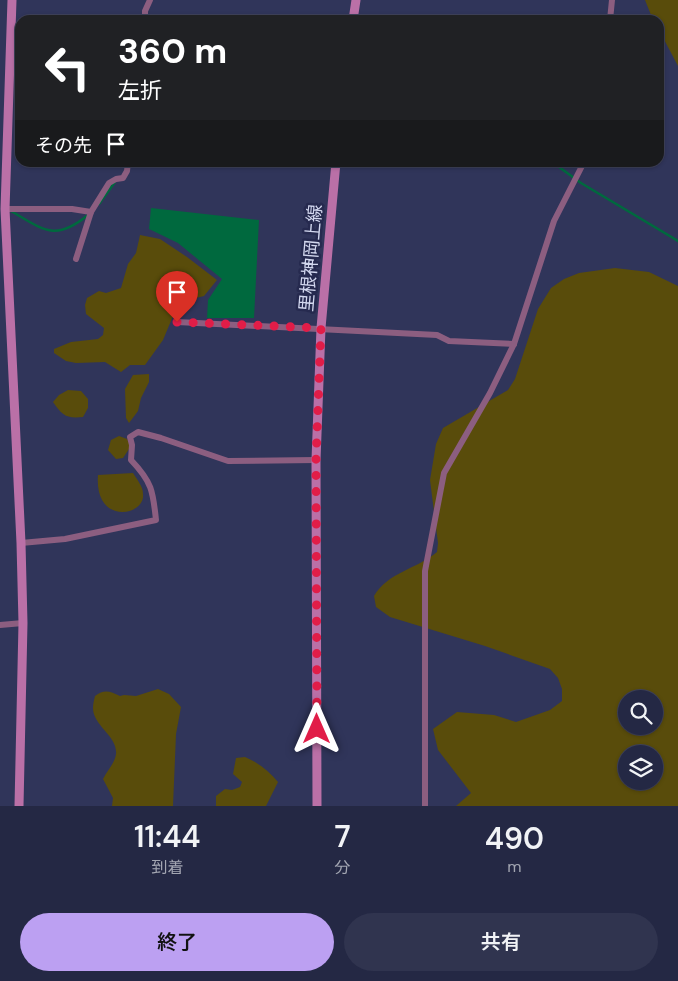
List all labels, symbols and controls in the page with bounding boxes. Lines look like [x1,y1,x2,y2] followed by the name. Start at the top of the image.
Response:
[118,28,227,74] text: 360 m
[35,35,100,100] icon: left
[118,76,162,105] text: 左折
[102,130,130,158] icon: arrive
[35,133,92,158] text: その先
[294,203,328,313] street label: 里根神岡上線
[156,271,198,322] pin
[163,278,191,306] icon: arrive
[618,690,663,790] map controls
[618,690,663,735] button: search
[290,702,342,754] position arrow
[618,745,663,790] button: layers
[134,817,200,856] text: 11:44
[335,817,351,856] text: 7
[485,819,544,858] text: 490
[507,856,521,877] text: m
[151,857,183,878] text: 到着
[335,857,351,878] text: 分
[20,913,334,971] button: 終了
[344,913,658,971] button: 共有

